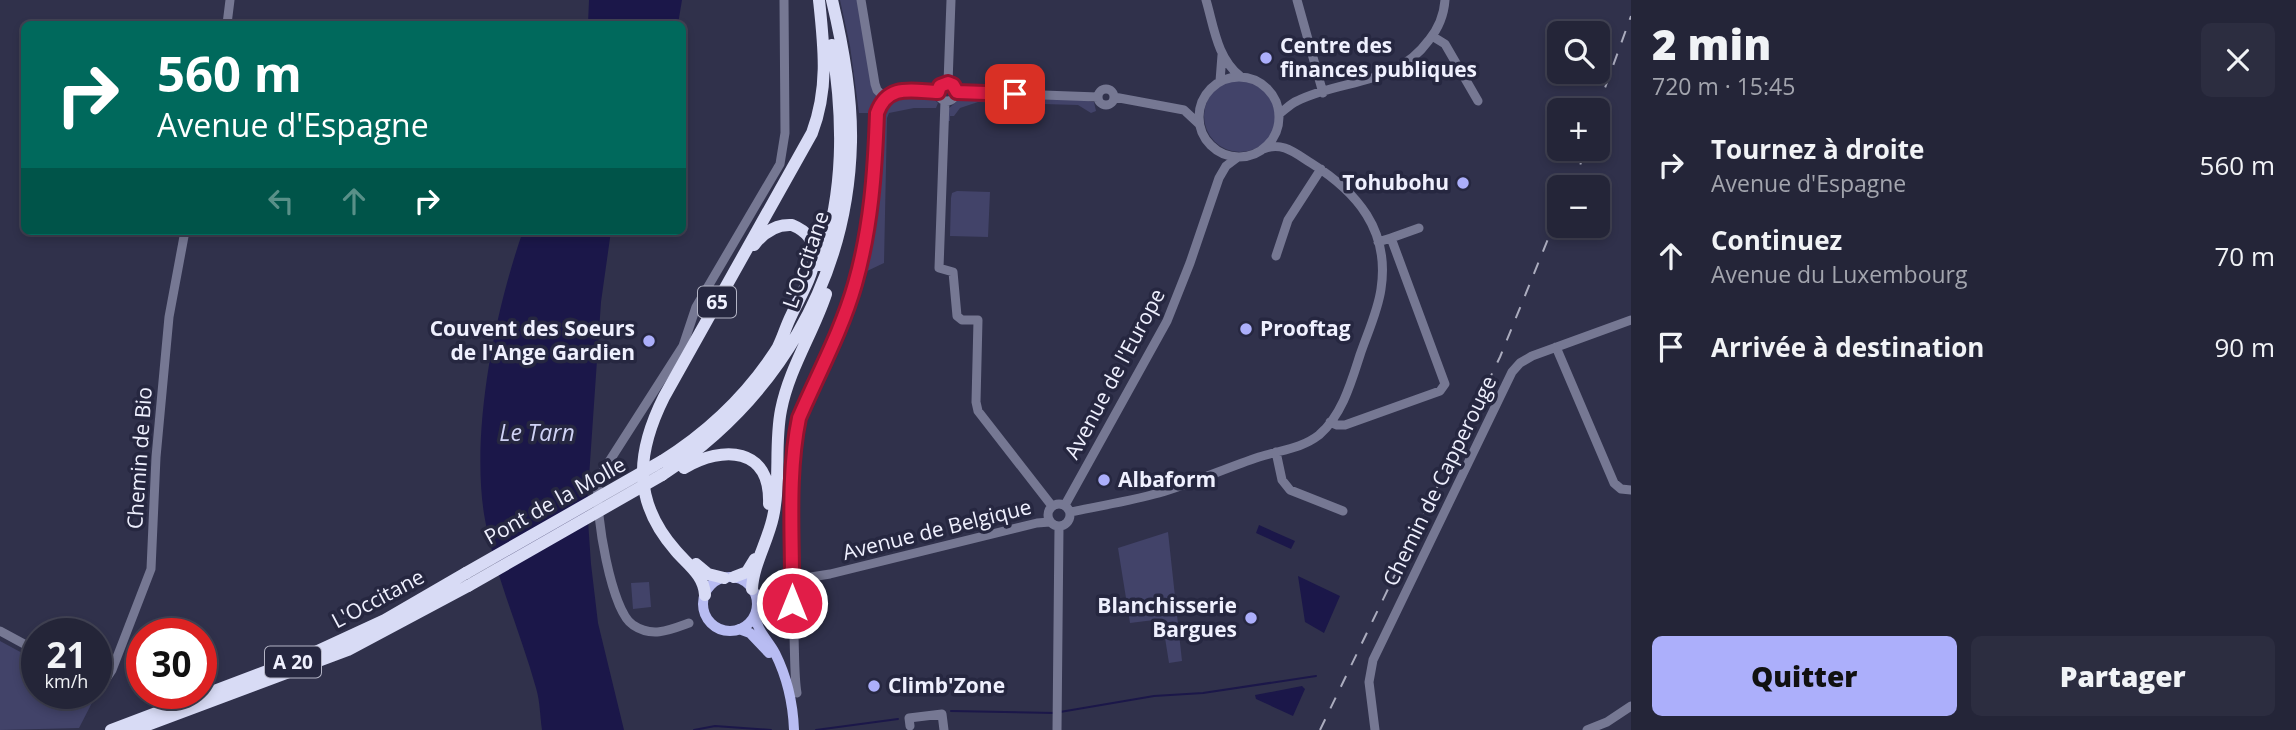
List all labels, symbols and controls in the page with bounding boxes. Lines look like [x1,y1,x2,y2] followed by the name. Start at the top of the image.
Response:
[1652,15,1771,72] text: 2 min
[1547,21,1610,238] map controls
[1547,21,1610,84] button: search
[2201,23,2275,97] button: close
[1280,31,1477,83] place label: Centre des finances publiques
[157,40,302,106] text: 560 m
[42,49,133,140] icon: right
[1258,50,1274,66] marker: Centre des finances publiques
[985,64,1045,124] pin
[1652,70,1795,102] text: 720 m · 15:45
[996,75,1034,113] icon: arrive
[1547,98,1610,161] button: +
[157,103,429,146] text: Avenue d'Espagne
[1711,131,1924,167] text: Tournez à droite
[1652,146,1690,184] icon: right
[2200,147,2275,183] text: 560 m
[1711,167,1906,199] text: Avenue d'Espagne
[1342,168,1449,196] place label: Tohubohu
[1455,175,1471,191] marker: Tohubohu
[1547,175,1610,238] button: −
[262,182,300,220] icon: left
[335,182,373,220] icon: ahead
[408,182,446,220] icon: right
[775,207,835,312] street label: L'Occitane
[1711,222,1842,258] text: Continuez
[1652,237,1690,275] icon: ahead
[2214,238,2275,274] text: 70 m
[1711,258,1967,290] text: Avenue du Luxembourg
[1057,284,1171,464] street label: Avenue de l'Europe
[698,286,736,318] road number: 65
[430,314,635,366] place label: Couvent des Soeurs de l'Ange Gardien
[1260,314,1351,342] place label: Prooftag
[1238,321,1254,337] marker: Prooftag
[1652,328,1690,366] icon: arrive
[1711,329,1984,365] text: Arrivée à destination
[2214,329,2275,365] text: 90 m
[641,333,657,349] marker: Couvent des Soeurs de l'Ange Gardien
[1376,371,1502,590] street label: Chemin de Capperouge
[120,386,158,530] street label: Chemin de Bio
[499,416,575,448] water label: Le Tarn
[479,450,630,551] street label: Pont de la Molle
[1118,465,1216,493] place label: Albaform
[1096,472,1112,488] marker: Albaform
[839,492,1034,566] street label: Avenue de Belgique
[326,562,429,634] street label: L'Occitane
[755,566,829,640] position arrow
[1097,591,1237,643] place label: Blanchisserie Bargues
[1243,610,1259,626] marker: Blanchisserie Bargues
[126,618,217,709] speed limit sign: 30
[46,631,87,678] text: 21
[1652,636,1957,716] button: Quitter
[1971,636,2275,716] button: Partager
[265,646,321,678] road number: A 20
[45,669,88,693] text: km/h
[888,671,1005,699] place label: Climb'Zone
[866,678,882,694] marker: Climb'Zone

